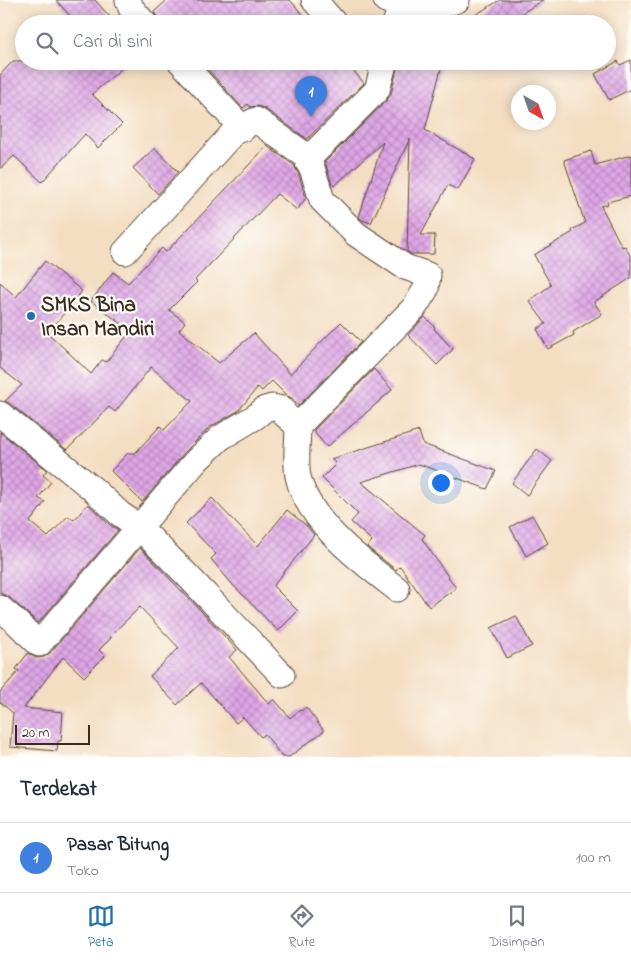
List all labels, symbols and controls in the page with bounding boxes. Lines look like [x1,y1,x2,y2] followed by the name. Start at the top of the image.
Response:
[15,15,616,70] search box
[33,29,61,57] icon: search
[73,29,152,56] text: Cari di sini
[295,76,327,117] pin: 1
[511,85,556,130] north arrow
[41,291,154,345] place label: SMKS Bina Insan Mandiri
[25,310,37,322] marker: SMKS Bina Insan Mandiri
[428,470,454,496] your location
[15,722,90,745] scale bar
[22,723,49,744] text: 20 m
[20,775,97,805] text: Terdekat
[67,832,169,859] text: Pasar Bitung
[33,846,39,870] text: 1
[576,846,611,870] text: 100 m
[67,859,99,883] text: Toko
[87,902,115,953] tab: Peta
[288,902,316,953] tab: Rute
[489,902,544,953] tab: Disimpan

